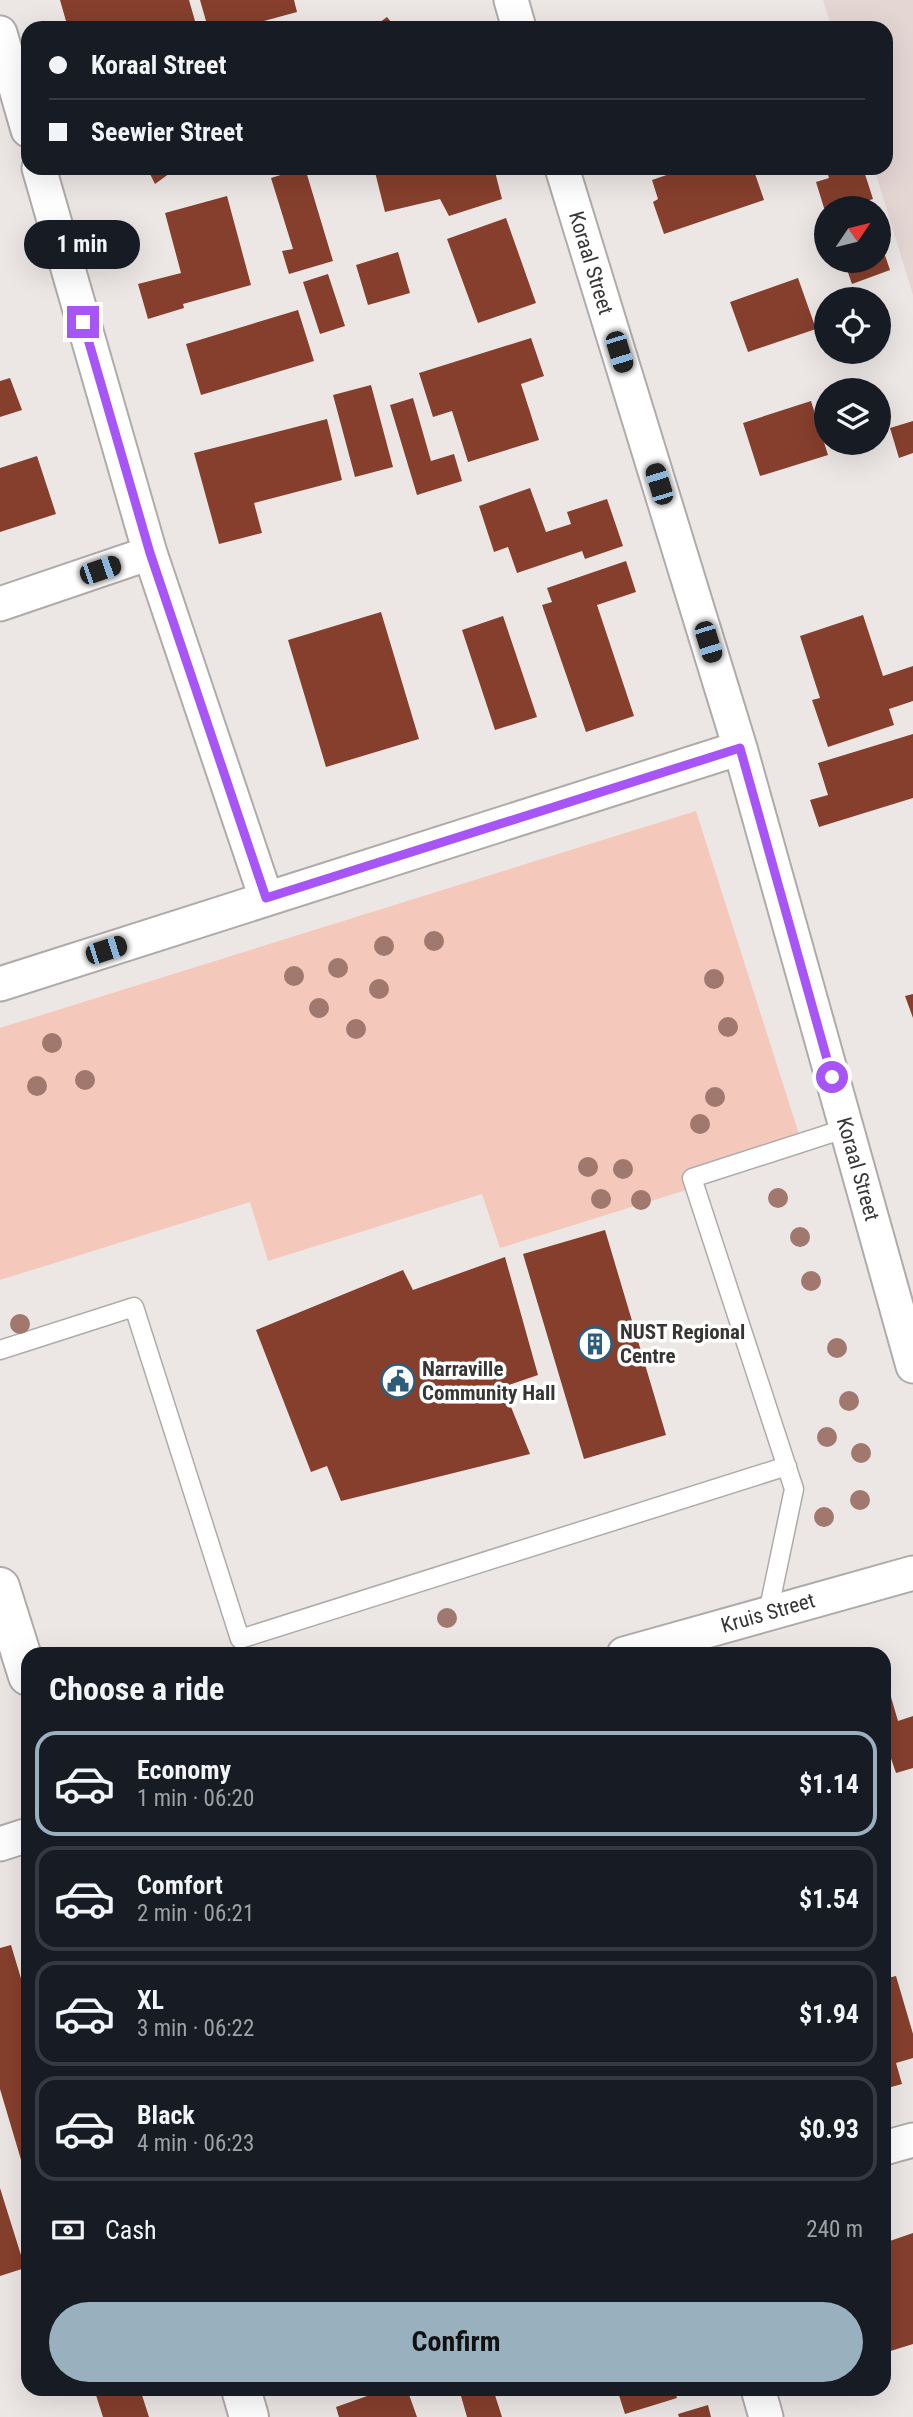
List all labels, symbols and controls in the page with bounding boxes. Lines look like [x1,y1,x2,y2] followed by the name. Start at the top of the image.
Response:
[91,50,226,80] text: Koraal Street
[91,117,243,147] text: Seewier Street
[814,196,891,273] north arrow
[814,196,891,455] map controls
[564,208,618,318] street label: Koraal Street
[25,220,141,270] callout: 1 min
[56,231,108,258] text: 1 min
[814,287,891,364] button: locate
[67,306,99,338] route end
[603,329,636,375] car
[814,378,891,455] button: layers
[643,461,676,507] car
[77,553,124,587] car
[692,619,725,665] car
[83,934,130,966] car
[816,1061,848,1093] route start
[832,1114,884,1224] street label: Koraal Street
[620,1320,745,1368] place label: NUST Regional Centre
[576,1325,614,1363] building icon: NUST Regional Centre
[422,1357,556,1405] place label: Narraville Community Hall
[379,1362,417,1400] public building icon: Narraville Community Hall
[718,1588,818,1638] street label: Kruis Street
[49,1670,224,1708] text: Choose a ride
[53,1752,116,1815] icon: car
[137,1755,231,1785] text: Economy
[799,1769,859,1799] text: $1.14
[137,1785,254,1812] text: 1 min · 06:20
[53,1867,116,1930] icon: car
[137,1870,223,1900] text: Comfort
[799,1884,859,1914] text: $1.54
[137,1900,254,1927] text: 2 min · 06:21
[53,1982,116,2045] icon: car
[137,1985,164,2015] text: XL
[799,1999,859,2029] text: $1.94
[137,2015,254,2042] text: 3 min · 06:22
[53,2097,116,2160] icon: car
[137,2100,195,2130] text: Black
[799,2114,859,2144] text: $0.93
[137,2130,254,2157] text: 4 min · 06:23
[49,2211,87,2249] icon: cash
[105,2215,157,2245] text: Cash
[806,2216,863,2243] text: 240 m
[49,2302,863,2382] button: Confirm

